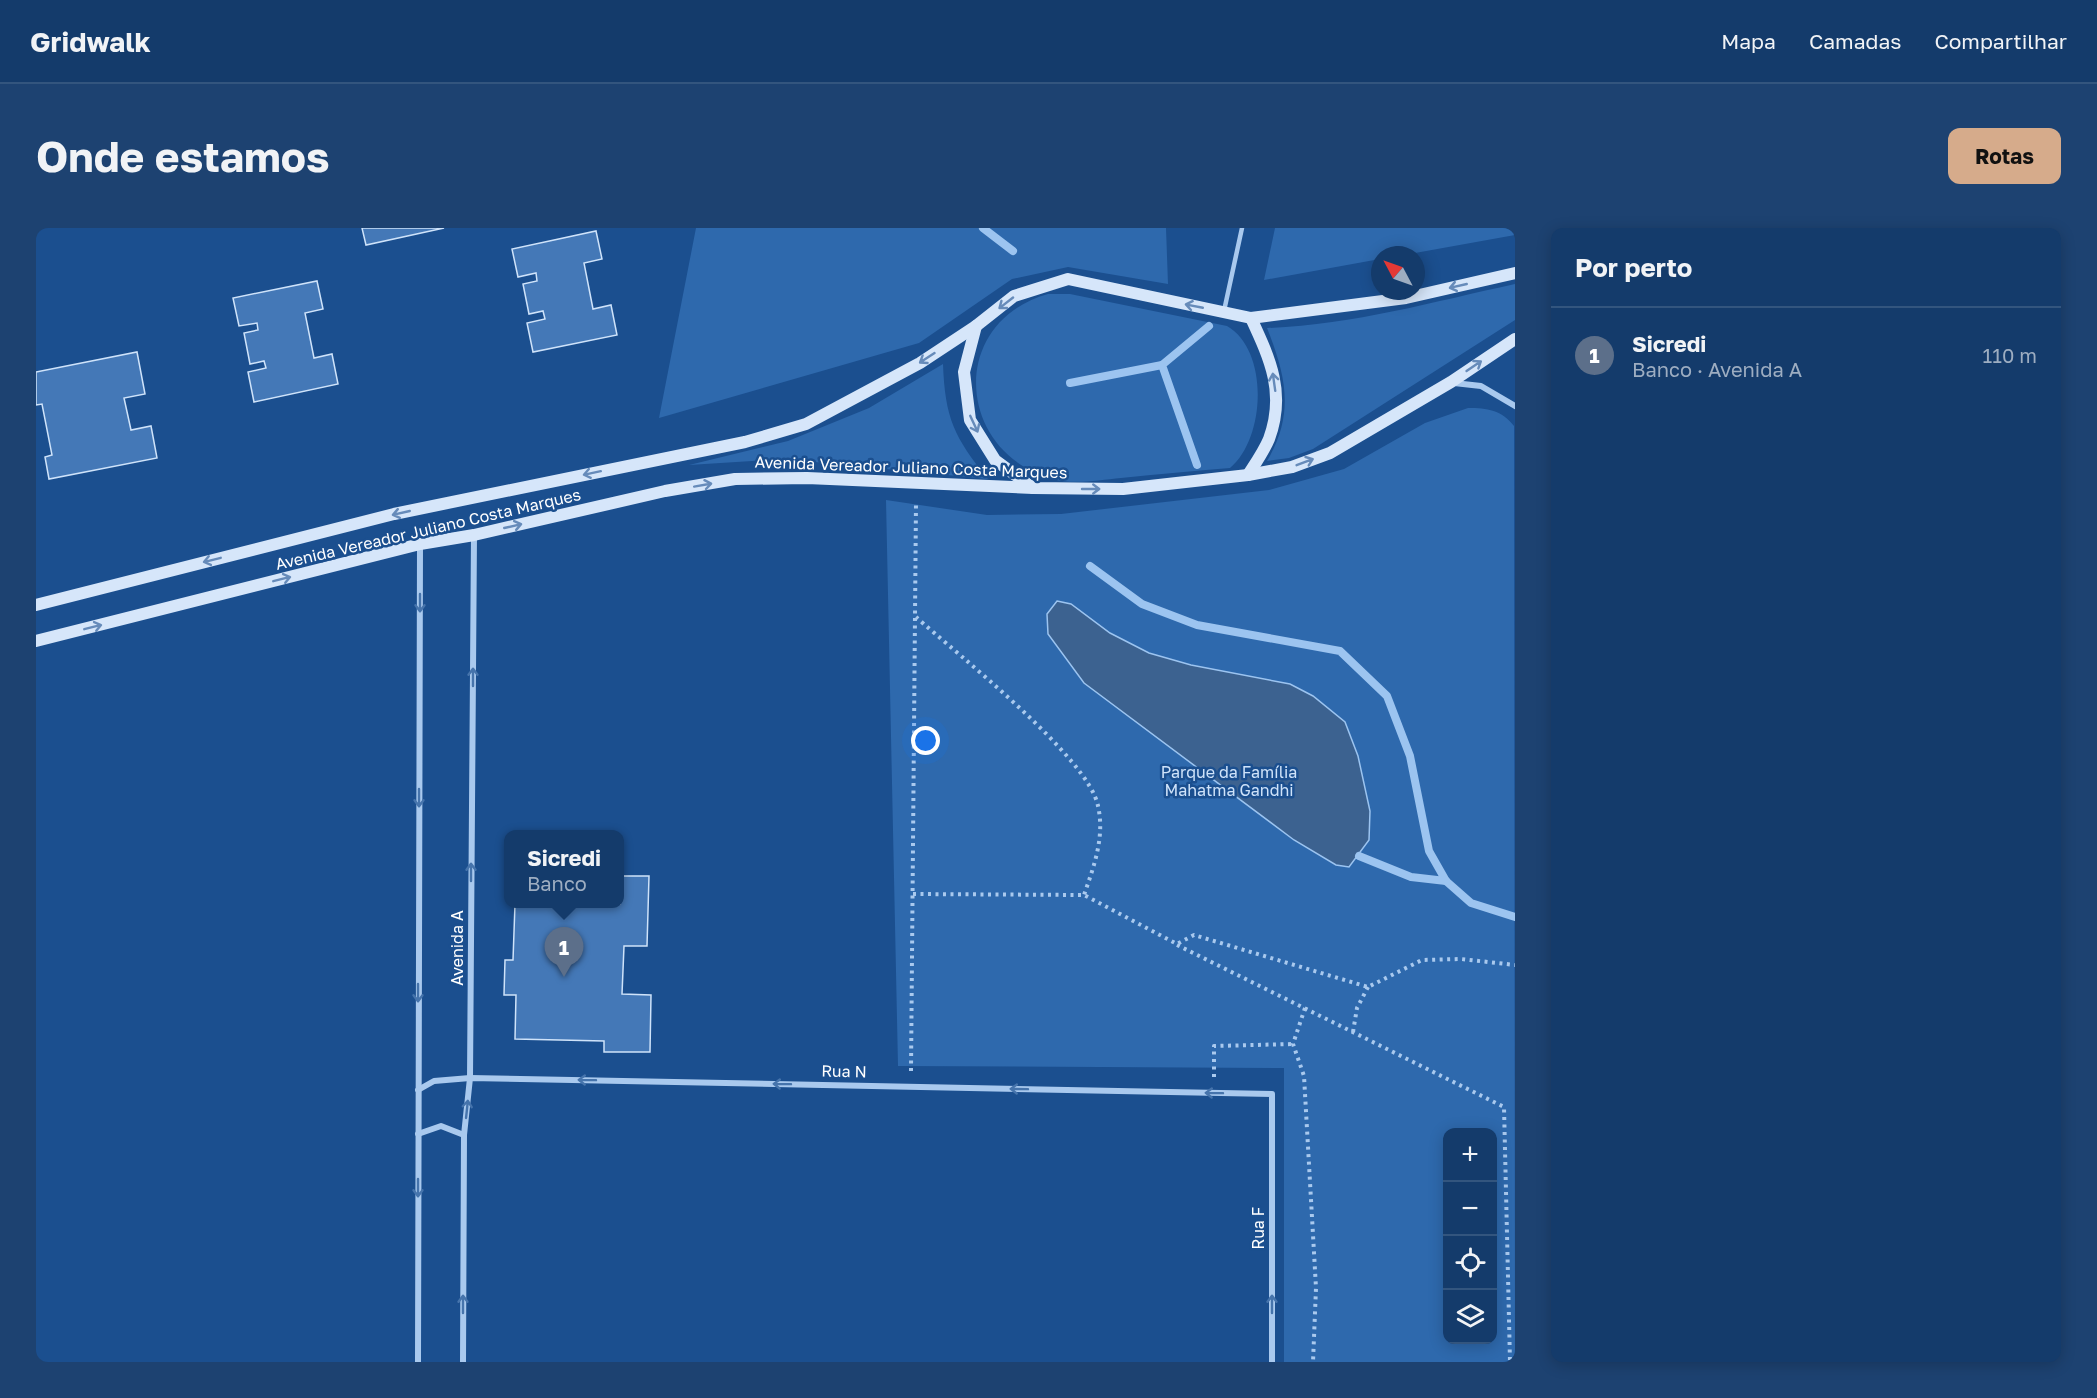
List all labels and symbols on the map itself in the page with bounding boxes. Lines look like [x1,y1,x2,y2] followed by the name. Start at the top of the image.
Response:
[1371,246,1425,300] north arrow
[1449,280,1468,292] one-way arrow
[999,296,1015,309] one-way arrow
[1184,300,1204,311] one-way arrow
[919,353,936,365] one-way arrow
[1465,360,1482,372] one-way arrow
[1269,372,1280,392] one-way arrow
[969,414,980,432] one-way arrow
[754,452,1068,482] street label: Avenida Vereador Juliano Costa Marques
[1295,456,1313,467] one-way arrow
[583,468,602,479] one-way arrow
[693,479,713,490] one-way arrow
[1081,483,1101,495] one-way arrow
[273,484,583,574] street label: Avenida Vereador Juliano Costa Marques
[392,507,411,519] one-way arrow
[502,520,522,531] one-way arrow
[203,555,222,567] one-way arrow
[272,573,291,584] one-way arrow
[414,592,426,612] one-way arrow
[83,620,102,632] one-way arrow
[467,667,479,687] one-way arrow
[911,726,940,755] your location
[1161,762,1297,800] park label: Parque da Família Mahatma Gandhi
[413,787,425,807] one-way arrow
[465,862,477,882] one-way arrow
[447,910,467,986] street label: Avenida A
[544,928,584,977] pin: 1
[412,982,424,1002] one-way arrow
[821,1061,867,1081] street label: Rua N
[577,1074,597,1086] one-way arrow
[772,1078,792,1089] one-way arrow
[1009,1083,1029,1094] one-way arrow
[1204,1087,1224,1098] one-way arrow
[462,1099,473,1119] one-way arrow
[412,1177,424,1197] one-way arrow
[1248,1207,1268,1249] street label: Rua F
[457,1294,469,1314] one-way arrow
[1266,1294,1278,1314] one-way arrow

